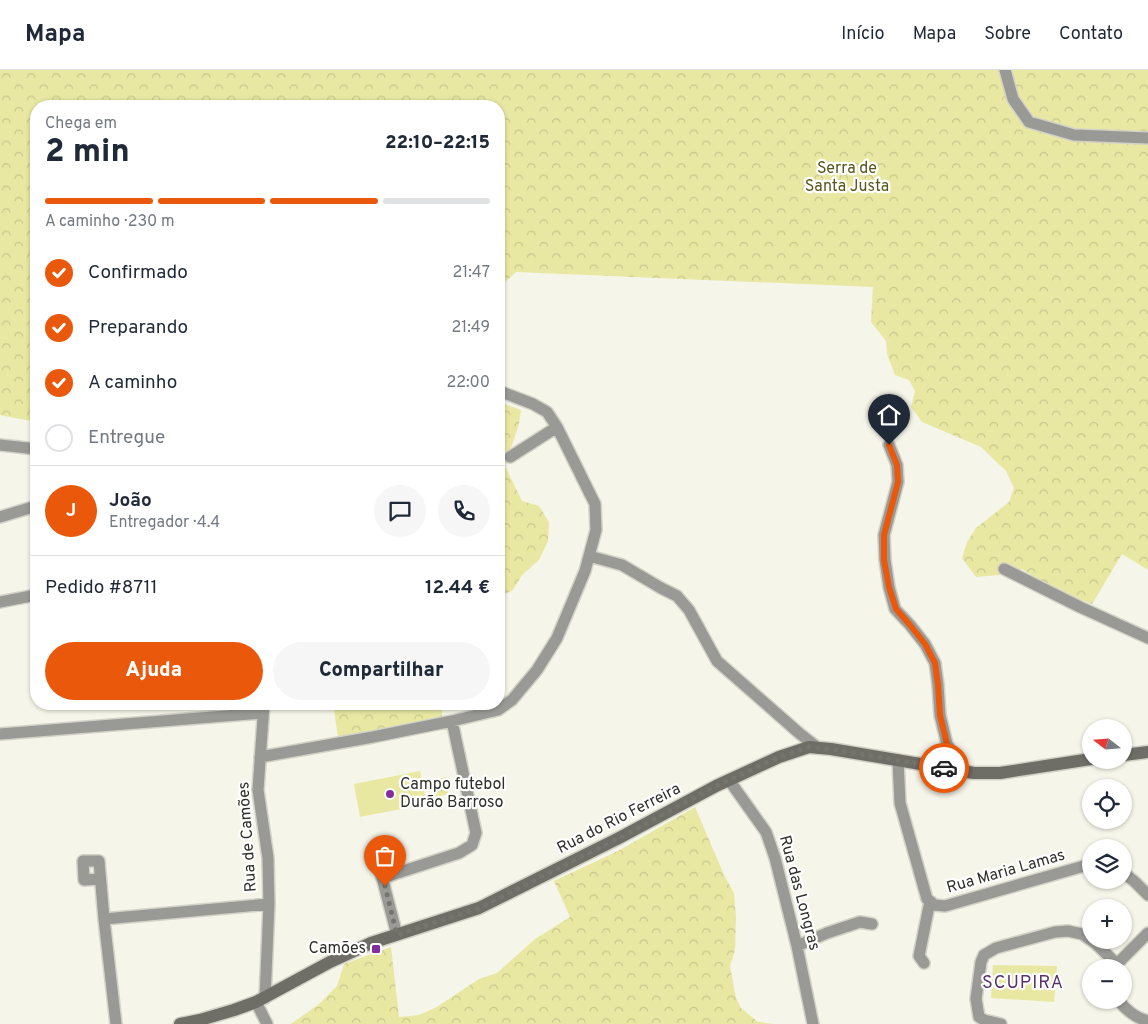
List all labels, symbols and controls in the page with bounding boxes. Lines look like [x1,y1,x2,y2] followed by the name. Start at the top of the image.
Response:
[25,20,85,50] text: Mapa
[841,23,885,46] text: Início
[913,23,956,46] text: Mapa
[984,23,1031,46] text: Sobre
[1059,23,1123,46] text: Contato
[45,114,117,134] text: Chega em
[385,131,490,155] text: 22:10–22:15
[45,133,130,173] text: 2 min
[805,159,889,197] park label: Serra de Santa Justa
[45,212,175,232] text: A caminho · 230 m
[45,259,73,287] icon: check
[88,261,188,285] text: Confirmado
[453,263,490,283] text: 21:47
[45,314,73,342] icon: check
[88,316,188,340] text: Preparando
[451,318,490,338] text: 21:49
[45,369,73,397] icon: check
[88,371,177,395] text: A caminho
[446,373,490,393] text: 22:00
[868,394,910,445] pin
[875,401,903,429] icon: home
[88,426,165,450] text: Entregue
[374,485,426,537] button: chat
[438,485,490,537] button: phone
[109,489,152,513] text: João
[66,499,76,523] text: J
[109,513,220,533] text: Entregador · 4.4
[45,576,158,600] text: Pedido #8711
[425,576,490,600] text: 12.44 €
[45,642,263,700] button: Ajuda
[273,642,490,700] button: Compartilhar
[1082,719,1132,769] north arrow
[1082,719,1132,1009] map controls
[919,743,969,793] courier
[930,754,958,782] icon: car
[400,775,506,813] place label: Campo futebol Durão Barroso
[554,779,684,859] street label: Rua do Rio Ferreira
[1082,779,1132,829] button: locate
[234,781,262,893] street label: Rua de Camões
[384,788,396,800] marker: Campo futebol Durão Barroso
[774,833,824,953] street label: Rua das Longras
[364,835,406,886] pin
[1082,839,1132,889] button: layers
[371,842,399,870] icon: bag
[945,846,1067,898] street label: Rua Maria Lamas
[1082,899,1132,949] button: +
[309,939,366,959] place label: Camões
[370,943,382,955] marker: Camões
[1082,959,1132,1009] button: −
[982,972,1064,995] district label: SCUPIRA

